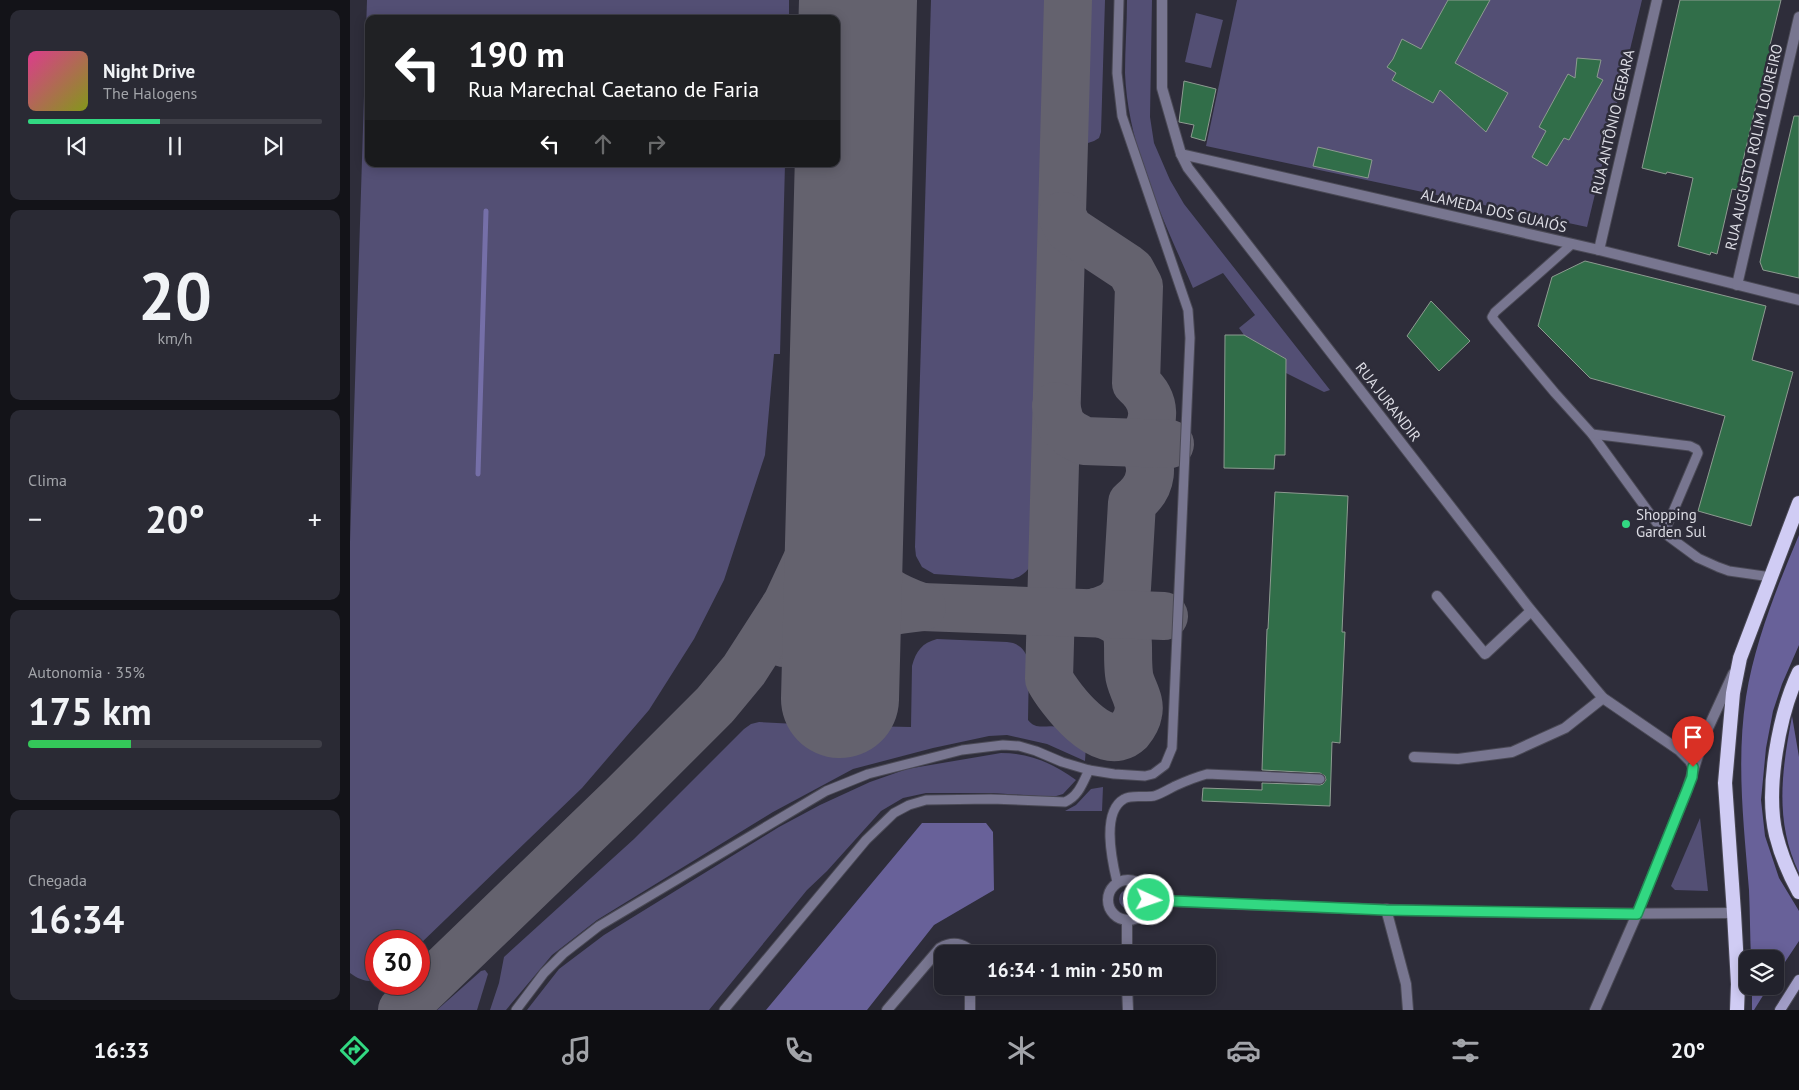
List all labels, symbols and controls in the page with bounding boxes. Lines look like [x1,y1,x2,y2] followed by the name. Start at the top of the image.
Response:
[468,31,565,77] text: 190 m
[385,35,450,100] icon: left
[1721,42,1786,252] street label: RUA AUGUSTO ROLIM LOUREIRO
[1587,47,1638,196] street label: RUA ANTÔNIO GEBARA
[103,59,195,83] text: Night Drive
[468,75,759,103] text: Rua Marechal Caetano de Faria
[103,83,197,103] text: The Halogens
[536,130,564,158] icon: left
[589,130,617,158] icon: ahead
[642,130,670,158] icon: right
[63,132,91,160] icon: previous
[161,132,189,160] icon: pause
[259,132,287,160] icon: next
[1419,184,1569,237] street label: ALAMEDA DOS GUAIÓS
[138,253,212,337] text: 20
[157,328,193,348] text: km/h
[1352,358,1425,445] street label: RUA JURANDIR
[28,470,67,490] text: Clima
[145,494,205,543] text: 20°
[28,500,42,537] text: −
[308,500,322,537] text: +
[1636,505,1707,541] place label: Shopping Garden Sul
[1620,518,1632,530] marker: Shopping Garden Sul
[28,662,145,682] text: Autonomia · 35%
[28,686,152,735] text: 175 km
[1672,716,1714,767] pin
[1679,723,1707,751] icon: arrive
[28,870,87,890] text: Chegada
[1122,873,1174,925] position arrow
[28,894,124,943] text: 16:34
[365,930,430,995] speed limit sign: 30
[1739,950,1784,995] map controls
[1739,950,1784,995] button: layers
[987,958,1163,982] text: 16:34 · 1 min · 250 m
[337,1033,372,1068] icon: directions
[559,1033,594,1068] icon: music
[781,1033,816,1068] icon: phone
[1004,1033,1039,1068] icon: climate
[1226,1033,1261,1068] icon: car
[1448,1033,1483,1068] icon: filters
[94,1036,149,1064] text: 16:33
[1671,1036,1705,1064] text: 20°

